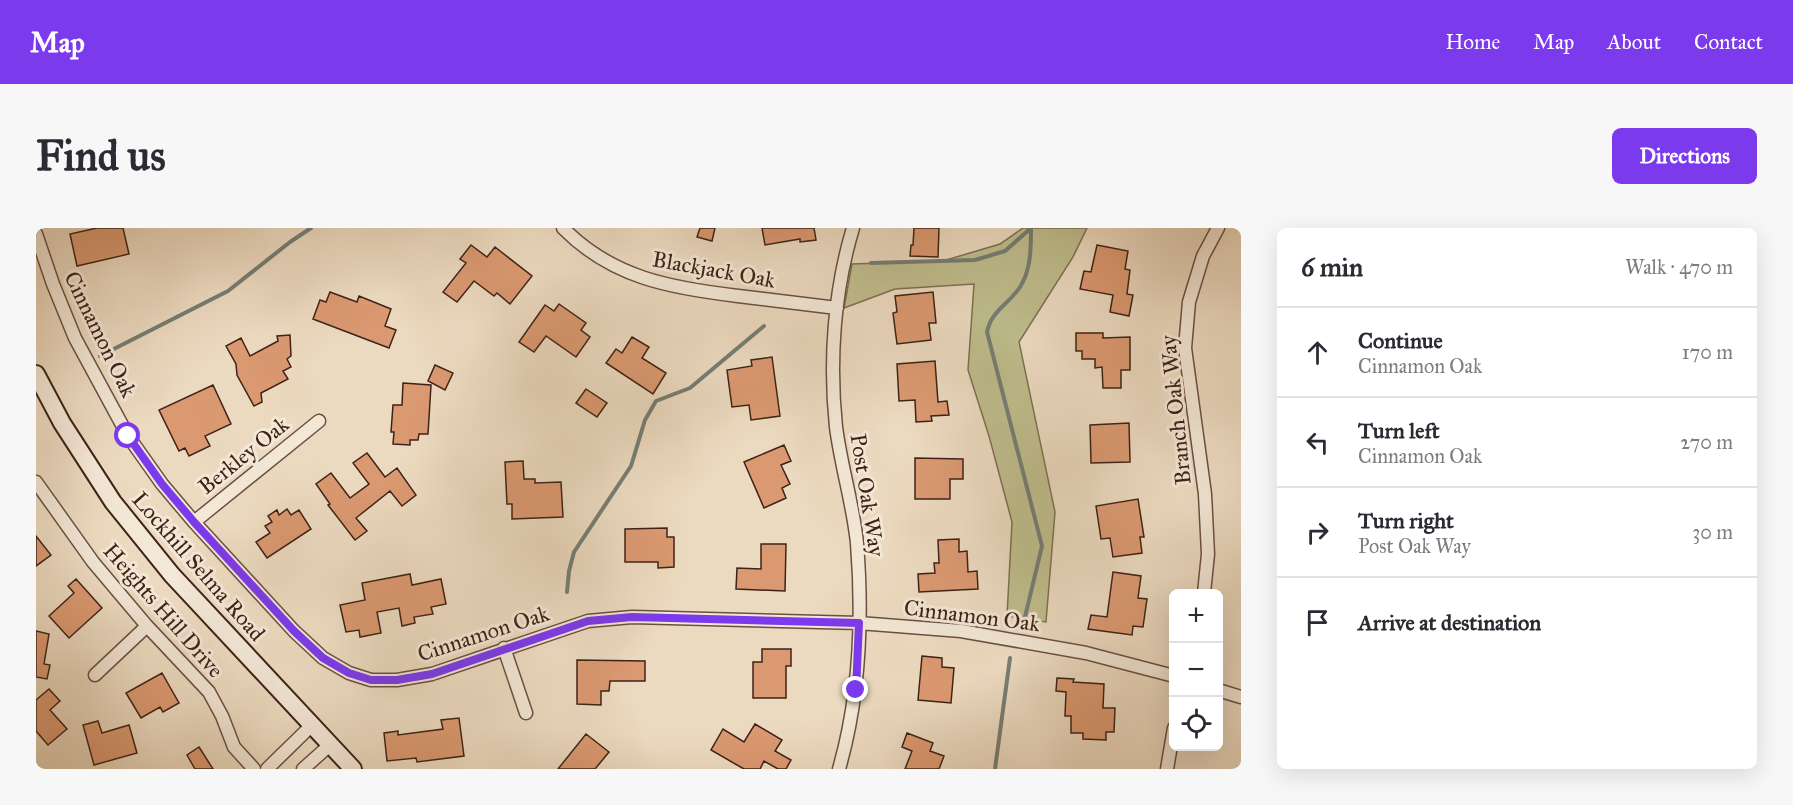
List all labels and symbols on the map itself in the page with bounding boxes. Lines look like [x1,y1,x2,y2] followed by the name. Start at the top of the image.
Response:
[650,245,778,294] street label: Blackjack Oak
[58,267,143,402] street label: Cinnamon Oak
[1154,333,1197,486] street label: Branch Oak Way
[193,410,294,500] street label: Berkley Oak
[114,422,140,448] route start
[844,432,891,559] street label: Post Oak Way
[126,486,271,647] street label: Lockhill Selma Road
[98,537,229,683] street label: Heights Hill Drive
[902,594,1042,637] street label: Cinnamon Oak
[414,599,553,667] street label: Cinnamon Oak
[842,676,868,702] route end

